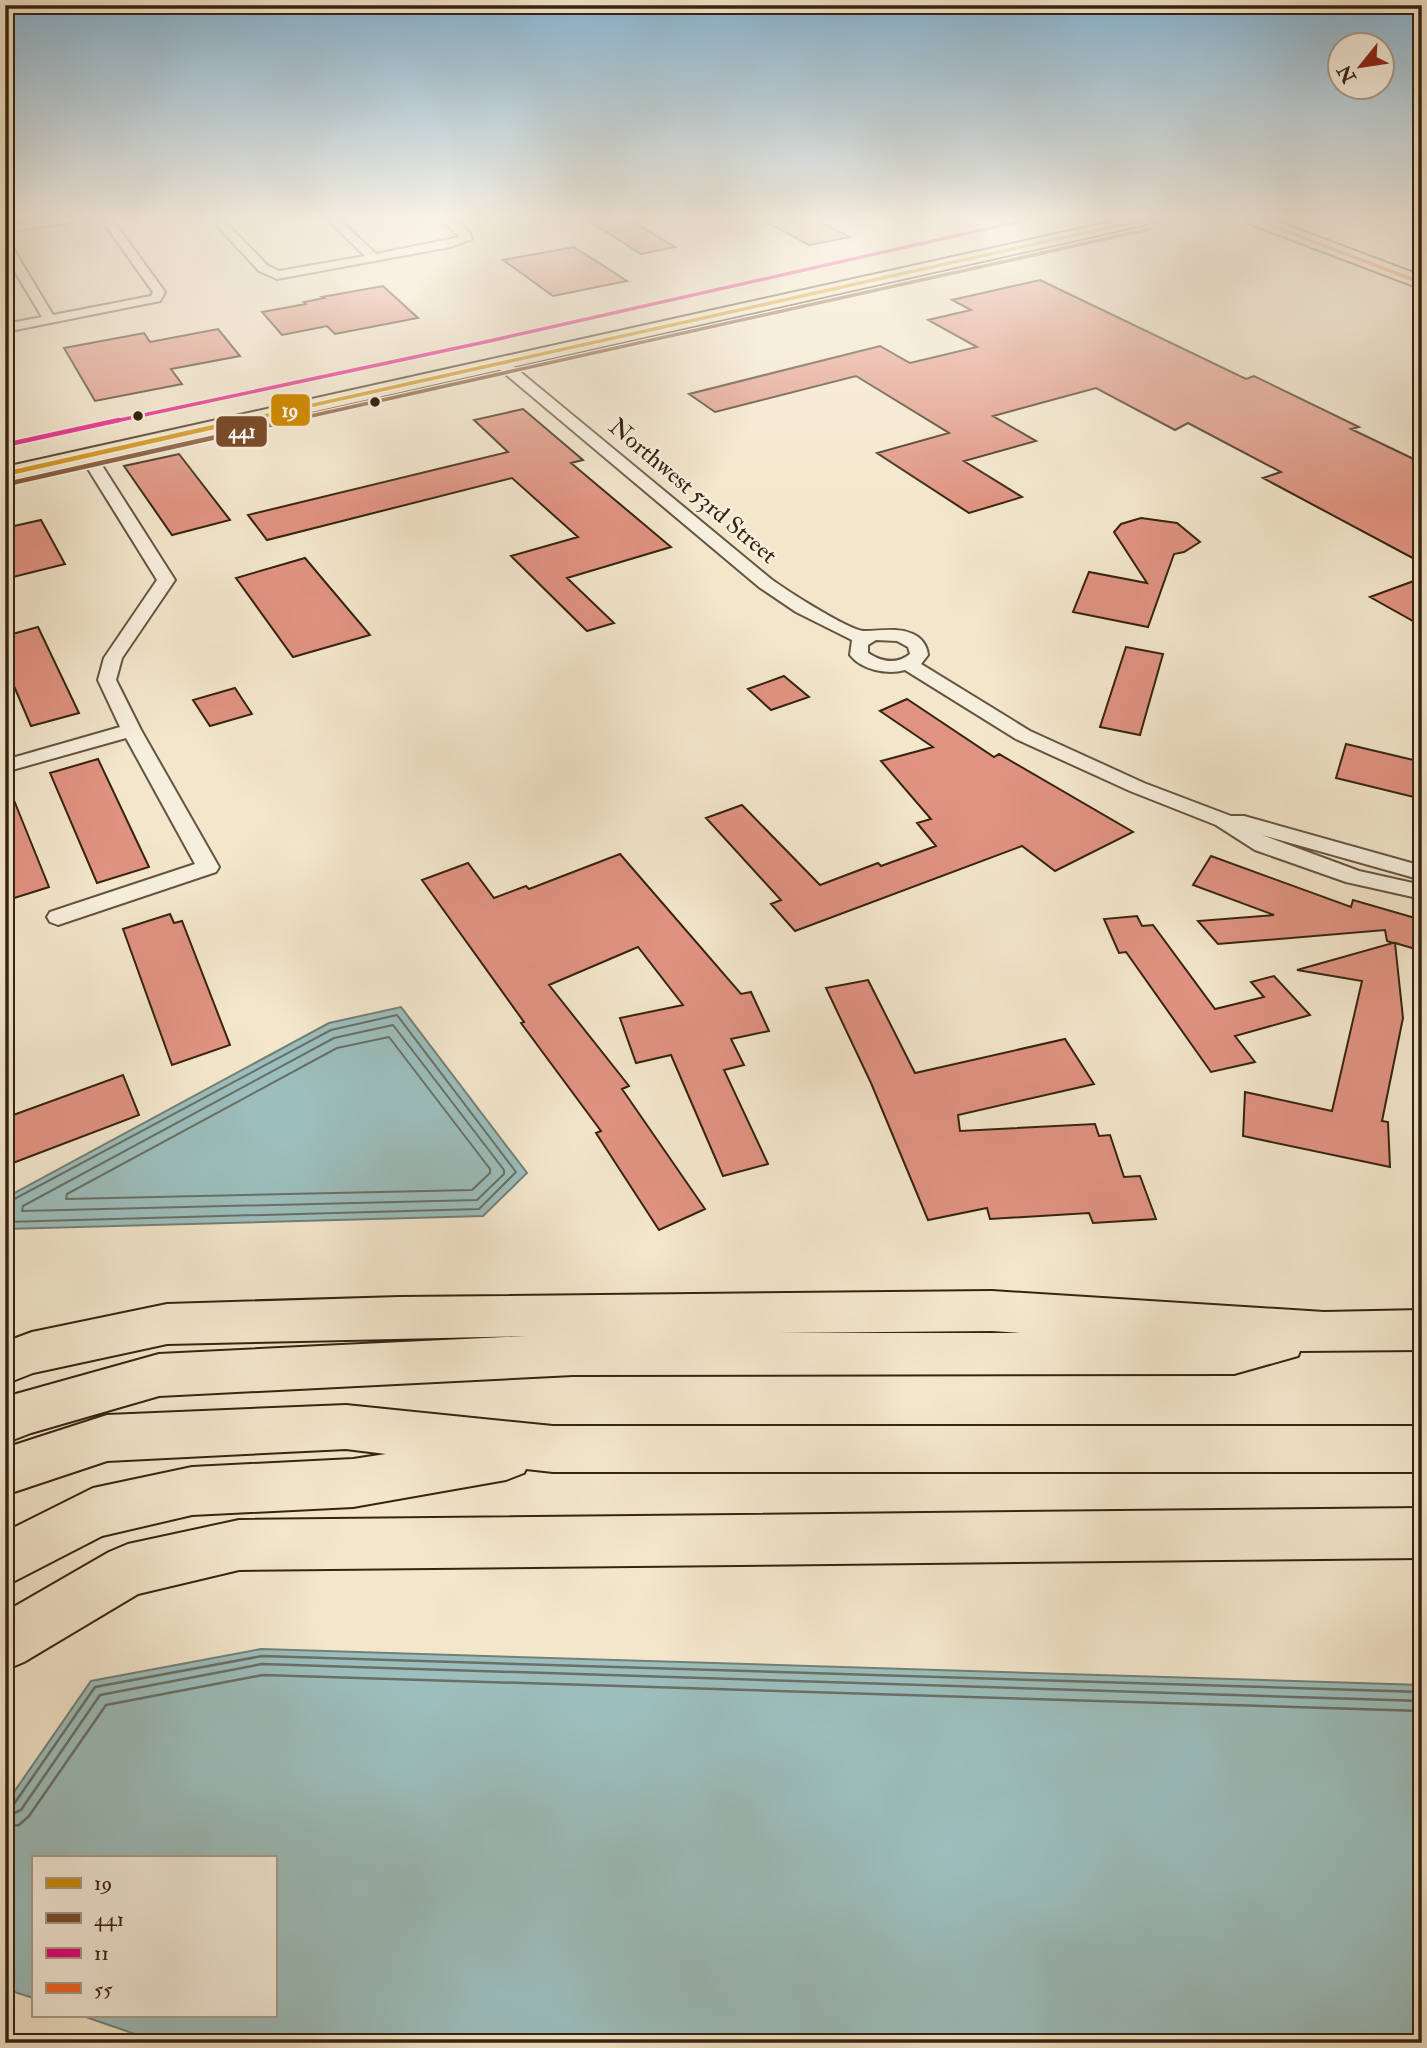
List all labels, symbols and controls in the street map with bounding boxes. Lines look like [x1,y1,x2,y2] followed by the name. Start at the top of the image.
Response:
[1326,32,1396,102] north arrow
[1332,60,1362,88] text: N
[270,393,311,427] line badge: 19
[368,395,382,409] unlabelled marker
[282,399,298,423] text: 19
[131,409,145,423] unlabelled marker
[602,411,784,571] street label: Northwest 53rd Street
[215,415,268,448] line badge: 441
[227,420,256,444] text: 441
[32,1856,276,2016] legend
[94,1870,112,1897] text: 19
[94,1906,124,1933] text: 441
[94,1940,109,1967] text: 11
[94,1976,113,2003] text: 55

